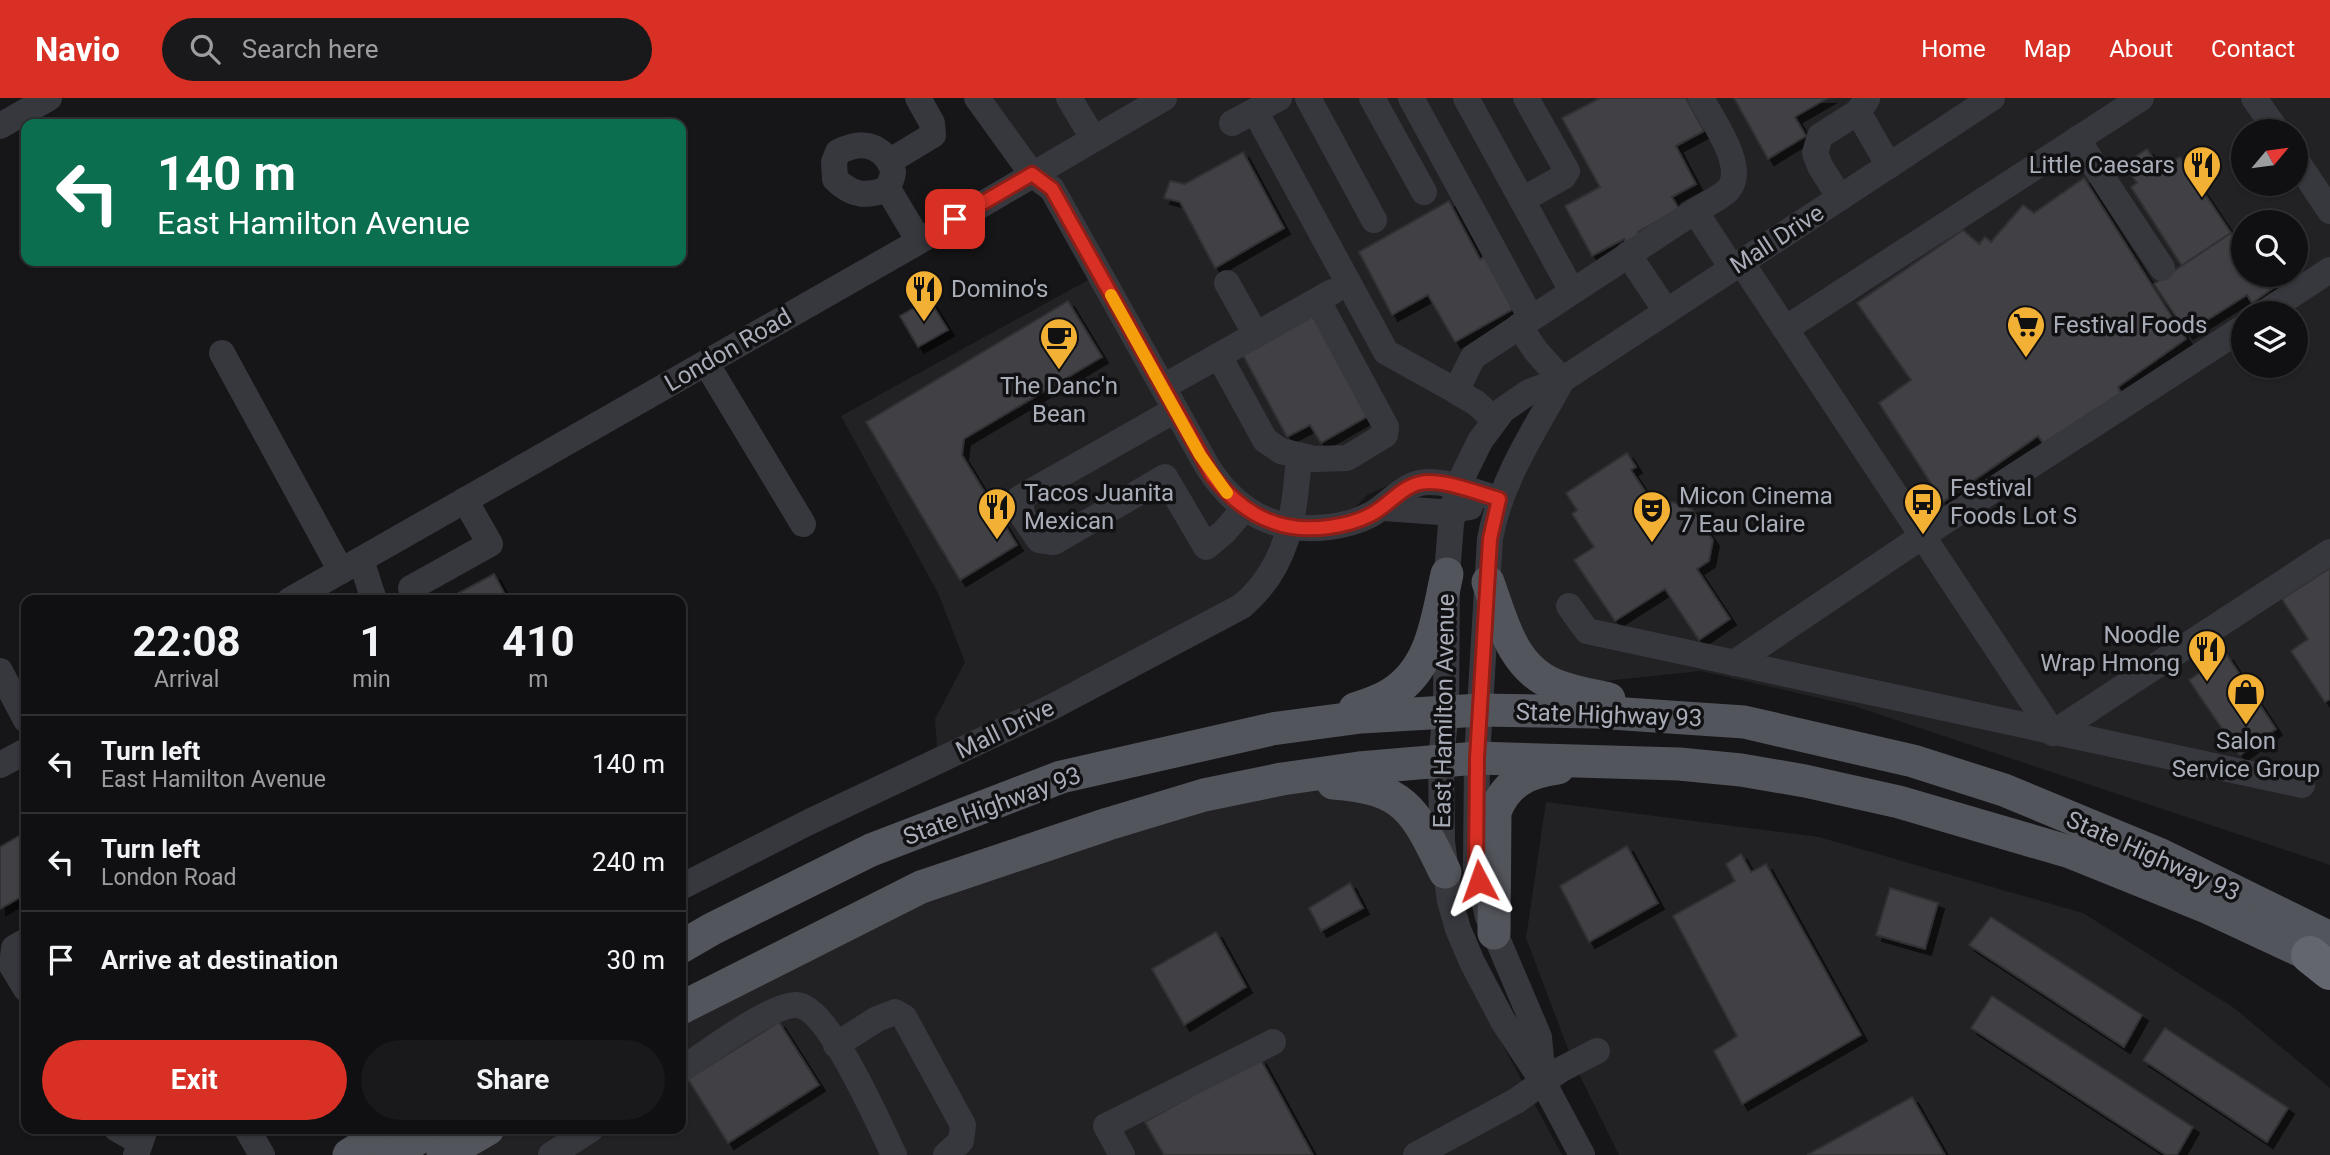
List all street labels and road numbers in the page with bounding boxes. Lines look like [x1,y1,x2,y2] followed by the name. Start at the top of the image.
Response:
[1725,199,1829,279] street label: Mall Drive
[660,303,796,397] street label: London Road
[1428,593,1460,829] street label: East Hamilton Avenue
[951,693,1059,765] street label: Mall Drive
[1515,698,1703,732] street label: State Highway 93
[900,761,1084,851] street label: State Highway 93
[2062,805,2244,907] street label: State Highway 93

